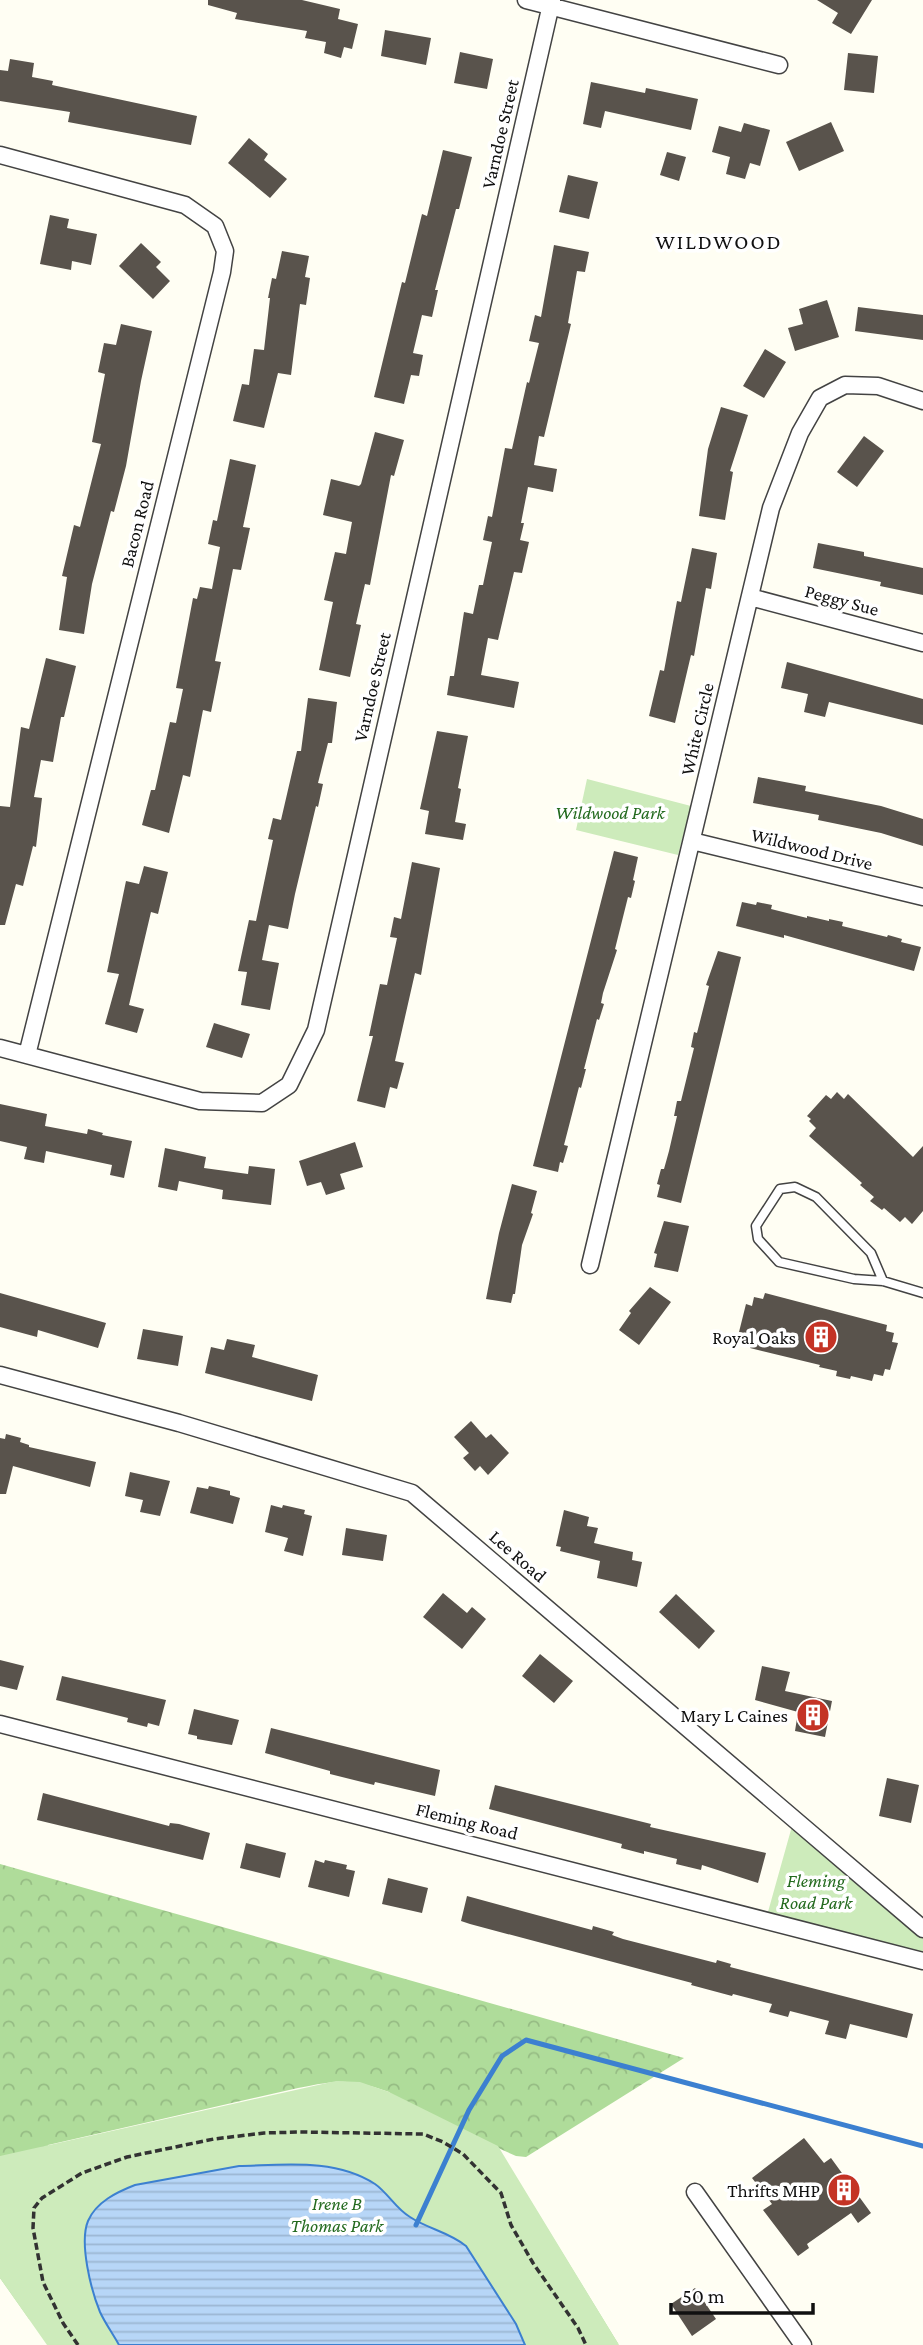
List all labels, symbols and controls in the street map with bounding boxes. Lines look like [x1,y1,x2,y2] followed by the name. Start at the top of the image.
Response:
[477,77,523,191] street label: Varndoe Street
[656,230,782,254] district label: WILDWOOD
[116,478,158,570] street label: Bacon Road
[803,580,881,620] street label: Peggy Sue
[349,630,395,744] street label: Varndoe Street
[676,681,718,777] street label: White Circle
[555,802,665,823] park label: Wildwood Park
[749,824,875,874] street label: Wildwood Drive
[802,1318,840,1356] building icon: Royal Oaks
[712,1327,796,1348] place label: Royal Oaks
[485,1526,551,1586] street label: Lee Road
[794,1696,832,1734] building icon: Mary L Caines
[680,1705,788,1726] place label: Mary L Caines
[414,1798,520,1844] street label: Fleming Road
[780,1870,853,1913] park label: Fleming Road Park
[825,2171,863,2209] building icon: Thrifts MHP
[727,2180,820,2201] place label: Thrifts MHP
[291,2193,384,2236] park label: Irene B Thomas Park
[671,2272,813,2316] scale bar
[682,2284,725,2308] text: 50 m

